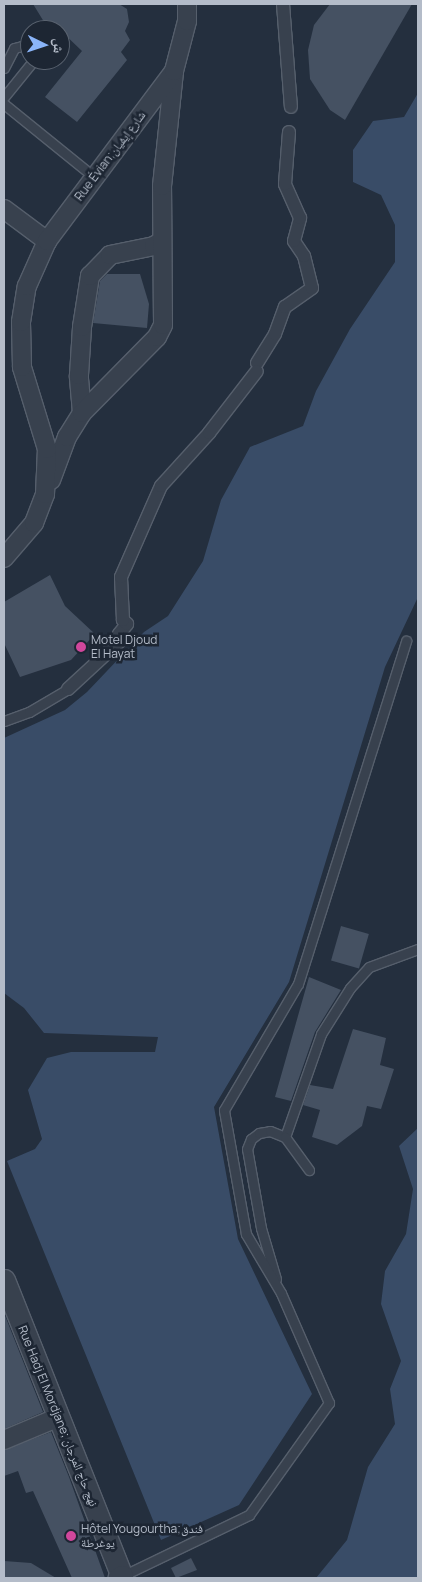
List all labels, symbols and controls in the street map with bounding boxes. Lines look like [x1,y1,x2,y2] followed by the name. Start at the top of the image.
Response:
[20,20,70,70] north arrow
[49,38,69,54] text: ش
[72,108,148,204] street label: Rue Évian;شارع إيفيان
[91,633,157,661] place label: Motel Djoud El Hayat
[75,641,87,653] marker: Motel Djoud El Hayat
[15,1323,101,1509] street label: Rue Hadj El Mordjane; نهج حاج المرجان
[81,1522,203,1550] place label: Hôtel Yougourtha;فندق يوغرطة
[65,1530,77,1542] marker: Hôtel Yougourtha;فندق يوغرطة

